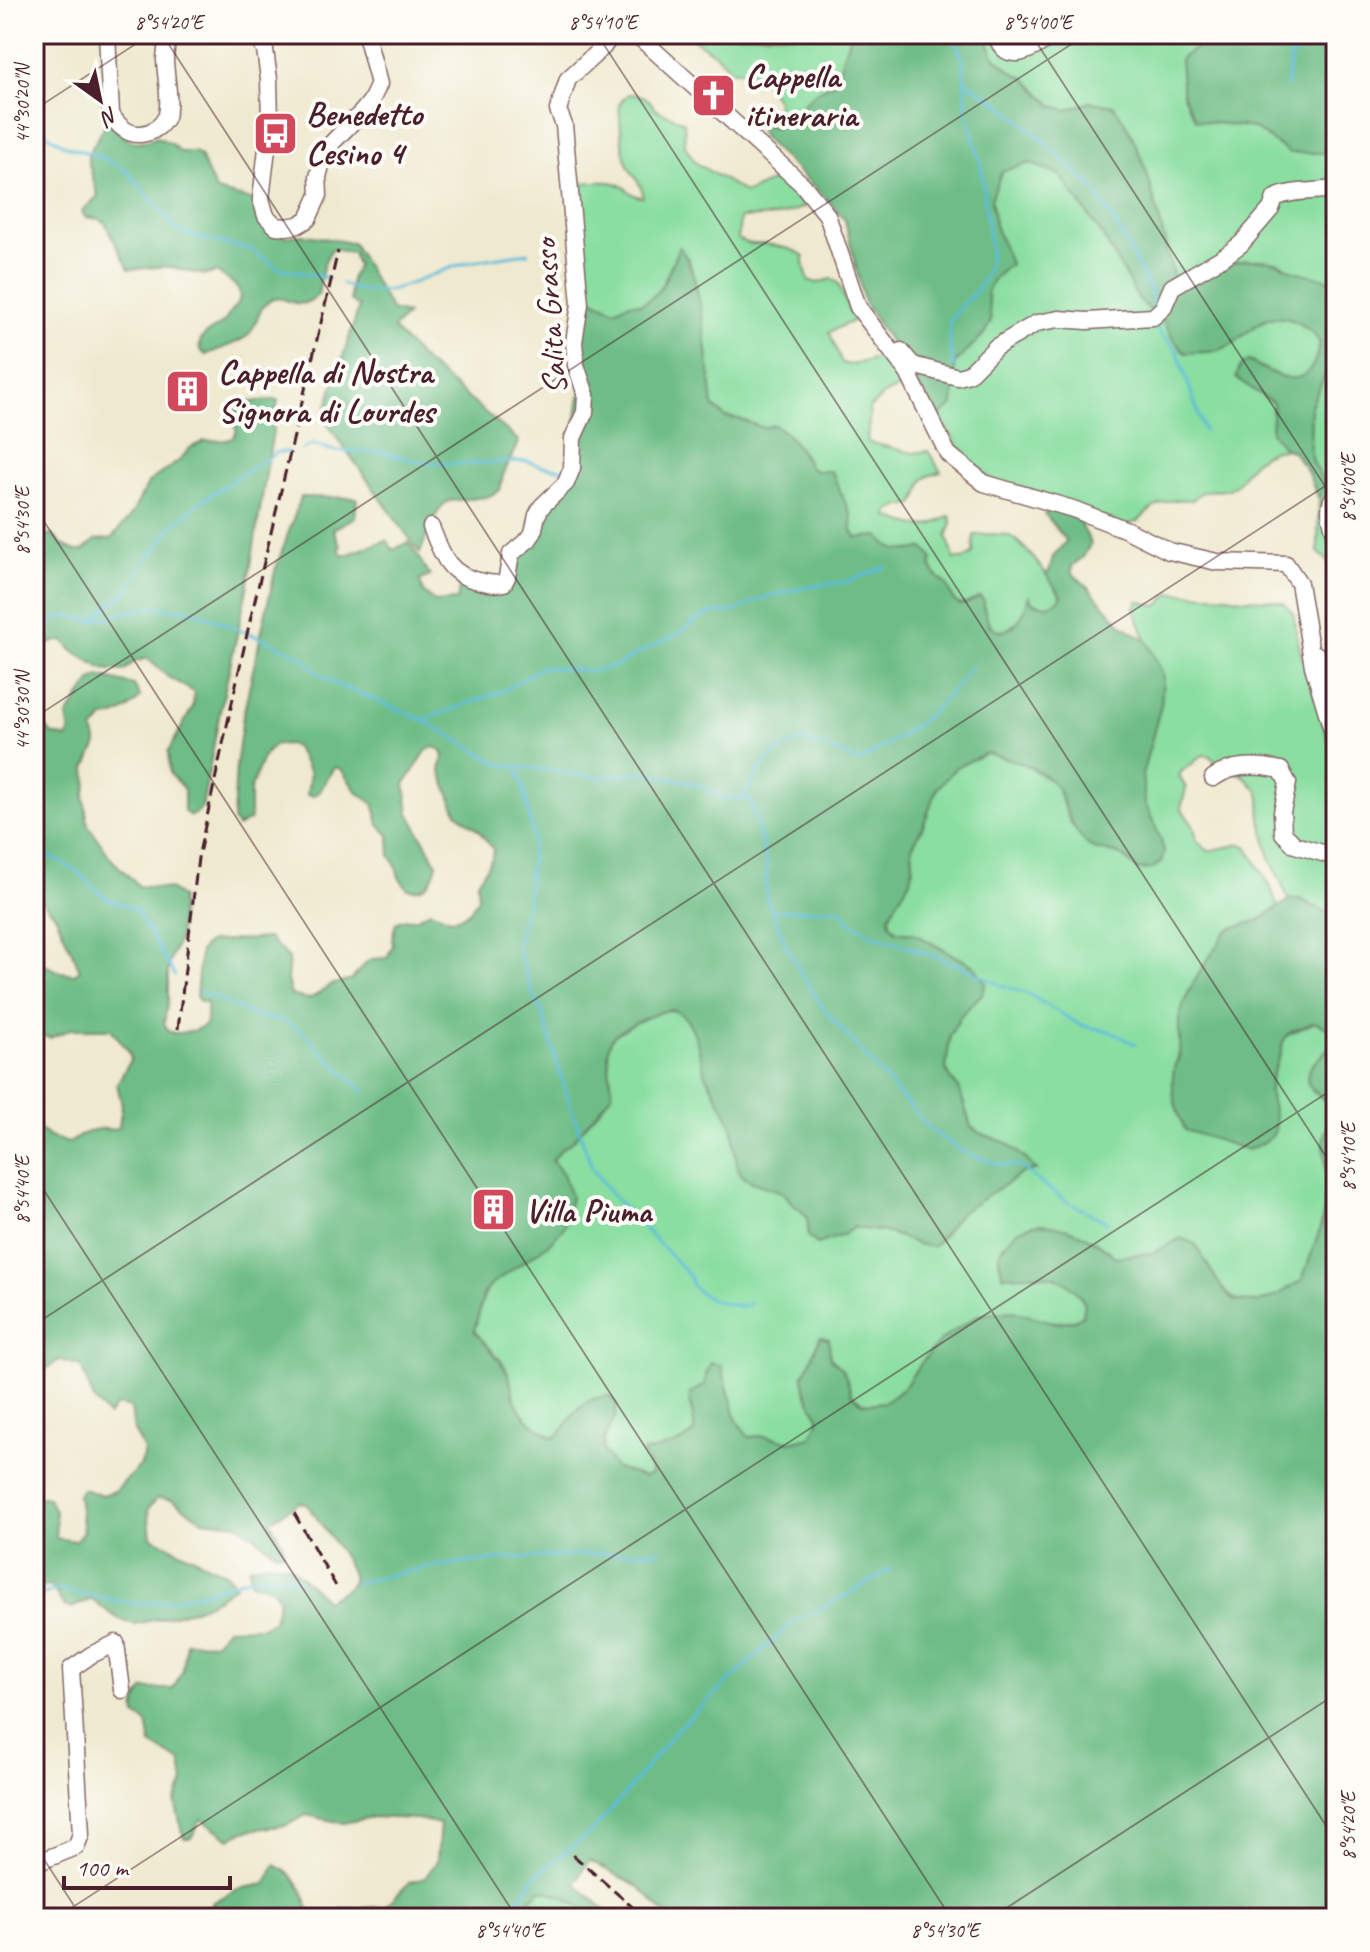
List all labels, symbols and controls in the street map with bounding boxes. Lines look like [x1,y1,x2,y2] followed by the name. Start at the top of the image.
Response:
[135,10,206,35] text: 8°54'20"E
[569,10,640,35] text: 8°54'10"E
[1004,10,1075,35] text: 8°54'00"E
[745,54,860,136] place label: Cappella itineraria
[60,60,140,140] north arrow
[10,62,35,143] text: 44°30'20"N
[690,71,738,119] church icon: Cappella itineraria
[306,92,425,174] place label: Benedetto Cesino 4
[94,100,124,133] text: N
[251,109,299,157] bus stop icon: Benedetto Cesino 4
[522,234,576,396] street label: Salita Grasso
[218,350,437,432] place label: Cappella di Nostra Signora di Lourdes
[163,367,211,415] building icon: Cappella di Nostra Signora di Lourdes
[1336,451,1361,522] text: 8°54'00"E
[10,484,35,555] text: 8°54'30"E
[10,669,35,750] text: 44°30'30"N
[1336,1120,1361,1191] text: 8°54'10"E
[10,1153,35,1224] text: 8°54'40"E
[470,1186,518,1234] building icon: Villa Piuma
[525,1189,654,1232] place label: Villa Piuma
[1336,1789,1361,1860] text: 8°54'20"E
[64,1840,230,1890] scale bar
[76,1853,130,1883] text: 100 m
[476,1918,547,1943] text: 8°54'40"E
[911,1918,982,1943] text: 8°54'30"E

